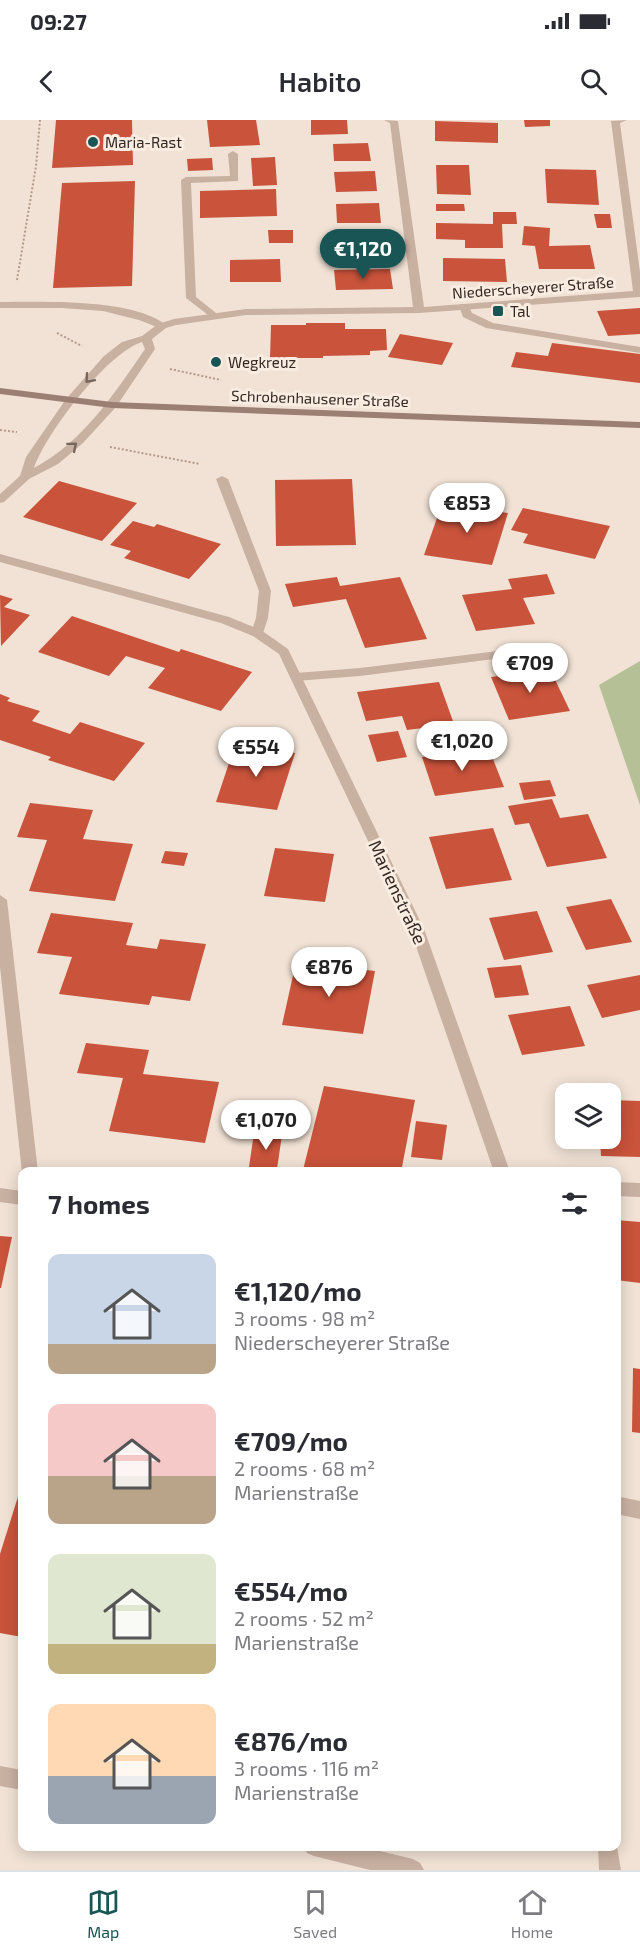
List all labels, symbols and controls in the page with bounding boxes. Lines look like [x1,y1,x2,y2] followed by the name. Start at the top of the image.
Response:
[30,8,87,34] text: 09:27
[30,65,63,98] icon: back
[279,65,361,97] text: Habito
[577,65,610,98] icon: search
[105,133,182,151] place label: Maria-Rast
[86,135,100,149] marker: Maria-Rast
[314,229,412,280] pin: €1,120
[334,236,392,260] text: €1,120
[452,272,614,302] street label: Niederscheyerer Straße
[510,302,531,320] place label: Tal
[491,304,505,318] marker: Tal
[228,353,296,371] place label: Wegkreuz
[209,355,223,369] marker: Wegkreuz
[85,372,96,383] one-way arrow
[231,386,409,410] street label: Schrobenhausener Straße
[66,442,77,453] one-way arrow
[431,483,503,534] pin: €853
[443,490,491,514] text: €853
[494,643,566,694] pin: €709
[506,650,554,674] text: €709
[413,721,511,772] pin: €1,020
[220,727,292,778] pin: €554
[430,728,494,752] text: €1,020
[232,734,280,758] text: €554
[364,836,432,948] street label: Marienstraße
[293,947,365,998] pin: €876
[305,954,353,978] text: €876
[555,1083,621,1149] map controls
[555,1083,621,1149] button: layers
[217,1100,315,1151] pin: €1,070
[235,1107,297,1131] text: €1,070
[558,1187,591,1220] icon: filters
[48,1188,150,1219] text: 7 homes
[234,1275,362,1306] text: €1,120/mo
[96,1278,168,1350] icon: home
[234,1306,375,1330] text: 3 rooms · 98 m²
[234,1330,450,1354] text: Niederscheyerer Straße
[234,1425,348,1456] text: €709/mo
[96,1428,168,1500] icon: home
[234,1456,375,1480] text: 2 rooms · 68 m²
[234,1480,359,1504] text: Marienstraße
[234,1575,348,1606] text: €554/mo
[96,1578,168,1650] icon: home
[234,1606,374,1630] text: 2 rooms · 52 m²
[234,1630,359,1654] text: Marienstraße
[234,1725,348,1756] text: €876/mo
[96,1728,168,1800] icon: home
[234,1756,379,1780] text: 3 rooms · 116 m²
[234,1780,359,1804] text: Marienstraße
[87,1886,120,1941] tab: Map
[293,1886,337,1941] tab: Saved
[511,1886,553,1941] tab: Home

